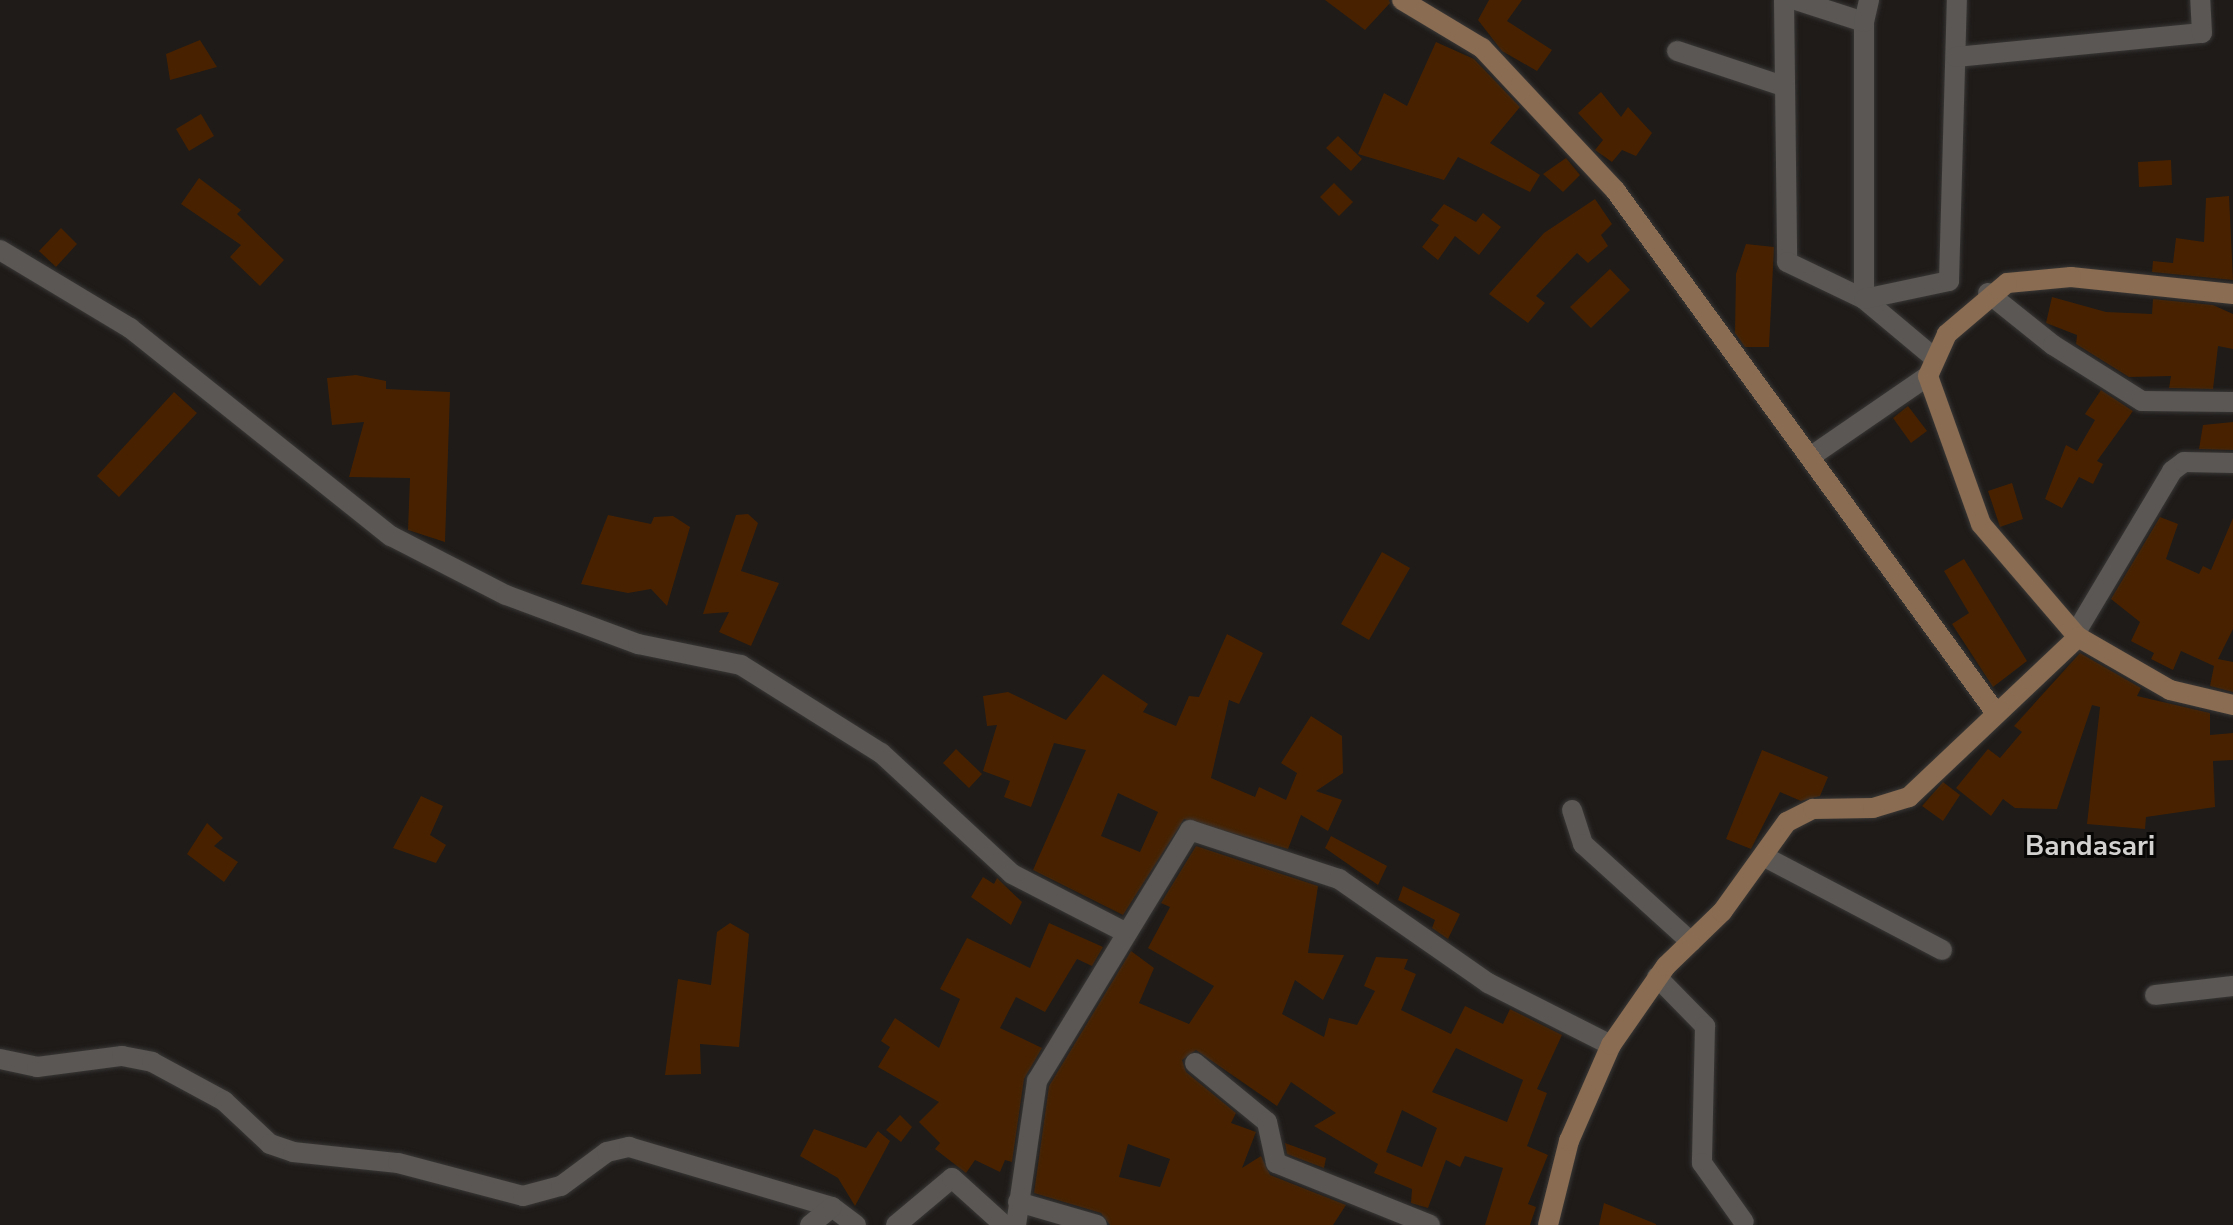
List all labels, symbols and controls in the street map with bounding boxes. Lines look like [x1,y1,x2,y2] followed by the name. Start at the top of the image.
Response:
[2025,829,2155,863] district label: Bandasari

